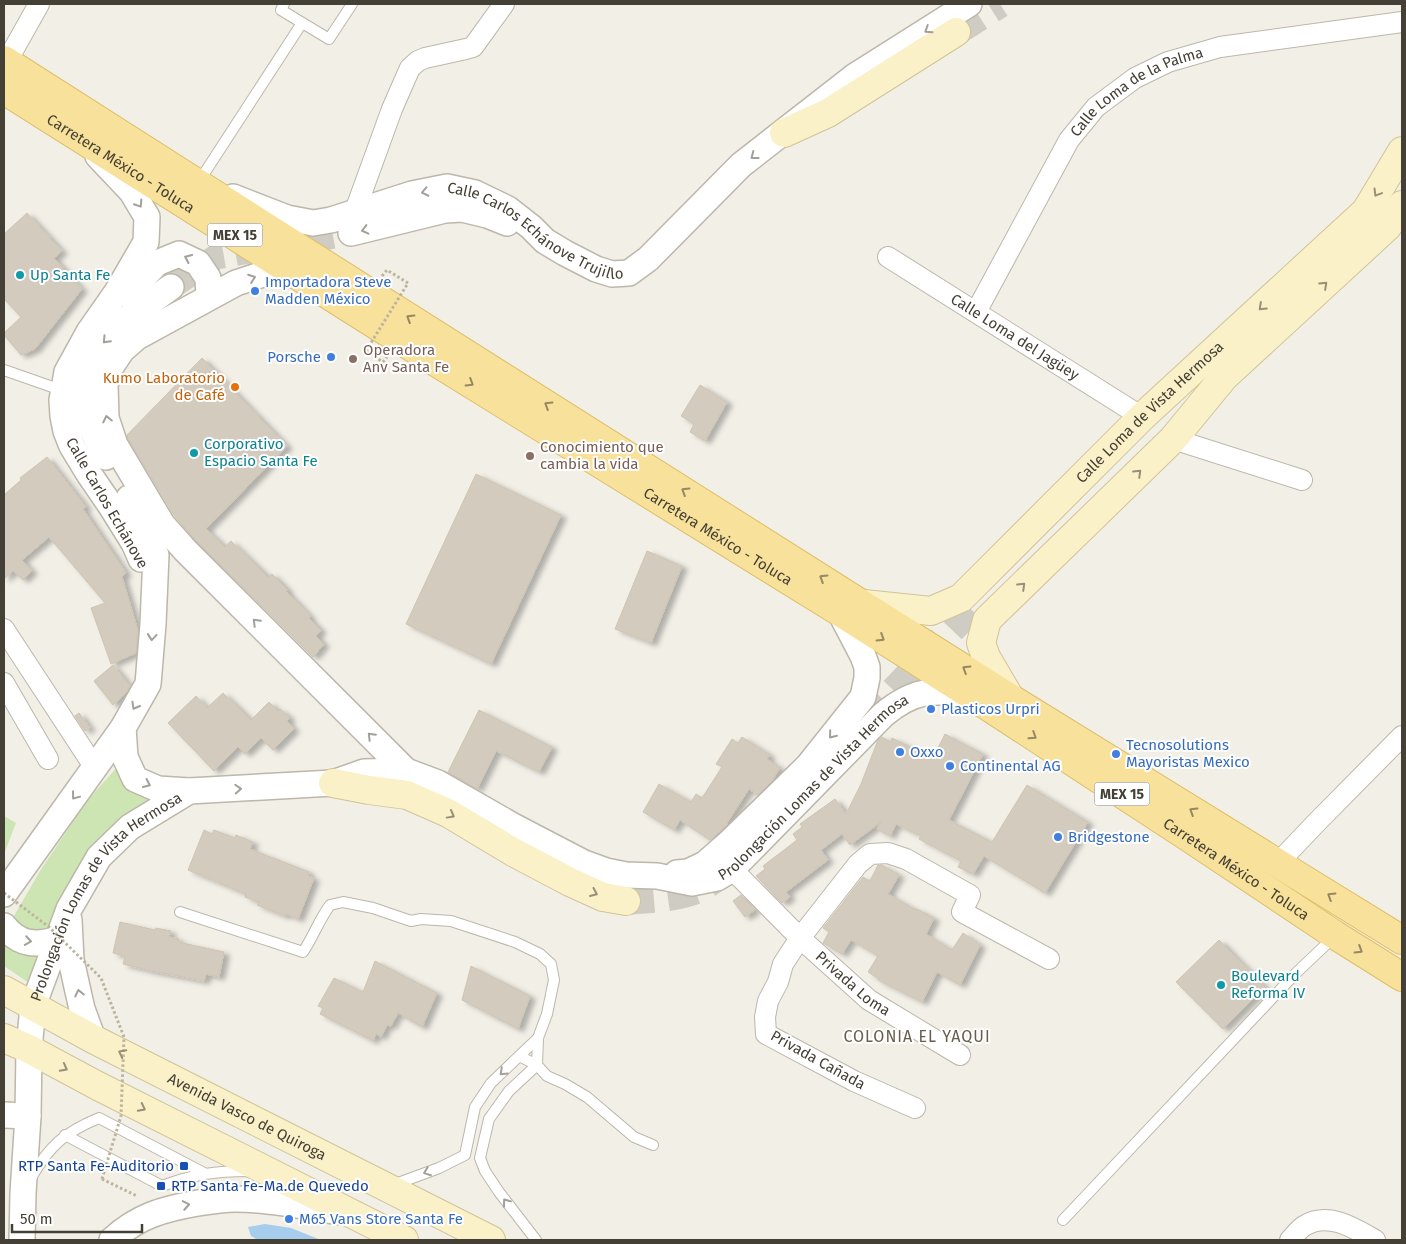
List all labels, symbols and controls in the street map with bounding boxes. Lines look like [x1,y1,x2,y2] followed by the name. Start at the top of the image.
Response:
[924,24,934,33] one-way arrow
[1066,43,1205,140] street label: Calle Loma de la Palma
[43,110,198,217] street label: Carretera México - Toluca
[751,150,760,158] one-way arrow
[446,178,624,283] street label: Calle Carlos Echánove Trujillo
[421,186,430,196] one-way arrow
[1374,188,1384,197] one-way arrow
[133,199,143,208] one-way arrow
[208,224,262,246] road number: MEX 15
[360,224,369,235] one-way arrow
[184,253,193,264] one-way arrow
[30,266,110,284] place label: Up Santa Fe
[14,269,26,281] marker: Up Santa Fe
[265,273,391,308] place label: Importadora Steve Madden México
[247,274,256,284] one-way arrow
[1318,282,1327,291] one-way arrow
[249,285,261,297] marker: Importadora Steve Madden México
[947,290,1083,384] street label: Calle Loma del Jagüey
[1259,301,1268,310] one-way arrow
[407,314,416,324] one-way arrow
[103,334,112,343] one-way arrow
[1072,338,1227,487] street label: Calle Loma de Vista Hermosa
[363,341,449,376] place label: Operadora Anv Santa Fe
[267,348,321,366] place label: Porsche
[325,351,337,363] marker: Porsche
[347,353,359,365] marker: Operadora Anv Santa Fe
[103,369,225,404] place label: Kumo Laboratorio de Café
[465,377,474,386] one-way arrow
[229,381,241,393] marker: Kumo Laboratorio de Café
[544,401,553,411] one-way arrow
[103,415,113,424] one-way arrow
[62,434,152,572] street label: Calle Carlos Echánove
[204,435,318,470] place label: Corporativo Espacio Santa Fe
[540,438,664,473] place label: Conocimiento que cambia la vida
[188,447,200,459] marker: Corporativo Espacio Santa Fe
[524,450,536,462] marker: Conocimiento que cambia la vida
[1133,470,1142,479] one-way arrow
[640,484,796,589] street label: Carretera México - Toluca
[682,488,691,498] one-way arrow
[819,575,828,584] one-way arrow
[1016,583,1025,592] one-way arrow
[253,618,262,627] one-way arrow
[876,632,885,642] one-way arrow
[147,633,158,641] one-way arrow
[962,666,971,676] one-way arrow
[715,691,912,884] street label: Prolongación Lomas de Vista Hermosa
[132,700,142,709] one-way arrow
[941,700,1040,718] place label: Plasticos Urpri
[925,703,937,715] marker: Plasticos Urpri
[1027,729,1036,739] one-way arrow
[829,730,838,739] one-way arrow
[368,733,377,742] one-way arrow
[1126,736,1250,771] place label: Tecnosolutions Mayoristas Mexico
[910,743,943,761] place label: Oxxo
[894,746,906,758] marker: Oxxo
[1110,748,1122,760] marker: Tecnosolutions Mayoristas Mexico
[960,757,1061,775] place label: Continental AG
[944,760,956,772] marker: Continental AG
[142,778,151,788] one-way arrow
[1094,782,1150,806] road number: MEX 15
[234,783,242,794] one-way arrow
[27,789,185,1004] street label: Prolongación Lomas de Vista Hermosa
[72,790,80,799] one-way arrow
[1190,807,1199,817] one-way arrow
[446,809,455,819] one-way arrow
[1160,814,1313,924] street label: Carretera México - Toluca
[1068,828,1150,846] place label: Bridgestone
[1052,831,1064,843] marker: Bridgestone
[589,886,598,897] one-way arrow
[1328,893,1337,903] one-way arrow
[24,936,33,946] one-way arrow
[1353,943,1362,953] one-way arrow
[812,947,893,1020] street label: Privada Loma
[1231,967,1306,1002] place label: Boulevard Reforma IV
[1215,979,1227,991] marker: Boulevard Reforma IV
[74,988,84,997] one-way arrow
[768,1027,868,1093] street label: Privada Cañada
[843,1027,991,1046] district label: COLONIA EL YAQUI
[118,1049,127,1059] one-way arrow
[58,1062,67,1072] one-way arrow
[499,1066,508,1075] one-way arrow
[165,1069,329,1164] street label: Avenida Vasco de Quiroga
[137,1102,146,1112] one-way arrow
[18,1157,174,1175] place label: RTP Santa Fe-Auditorio
[178,1160,190,1172] marker: RTP Santa Fe-Auditorio
[423,1167,431,1177] one-way arrow
[171,1177,369,1195] place label: RTP Santa Fe-Ma.de Quevedo
[155,1180,167,1192] marker: RTP Santa Fe-Ma.de Quevedo
[504,1199,512,1208] one-way arrow
[182,1200,191,1211] one-way arrow
[12,1202,142,1234] scale bar
[20,1210,53,1228] text: 50 m
[299,1210,463,1228] place label: M65 Vans Store Santa Fe
[283,1213,295,1225] marker: M65 Vans Store Santa Fe

